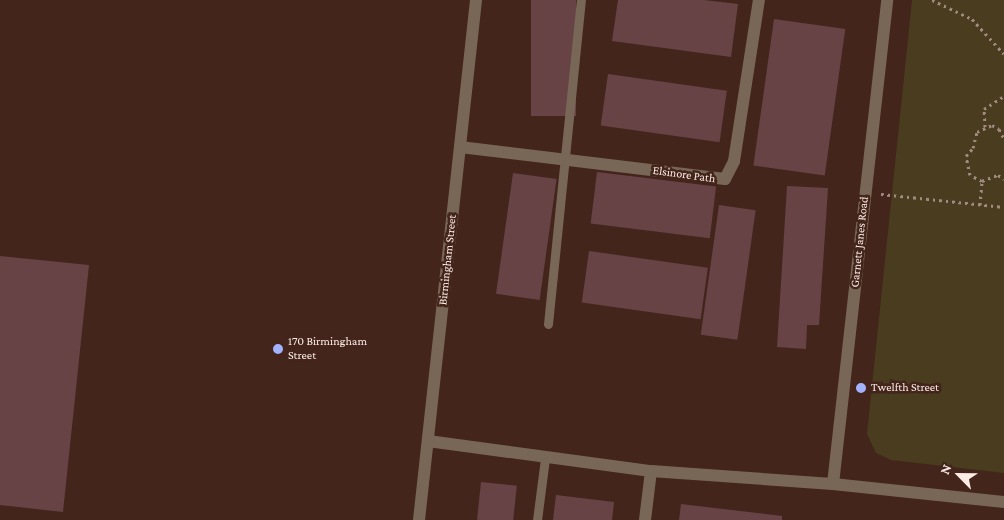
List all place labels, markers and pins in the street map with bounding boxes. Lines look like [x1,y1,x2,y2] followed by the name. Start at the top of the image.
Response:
[288,335,367,363] place label: 170 Birmingham Street
[272,343,284,355] marker: 170 Birmingham Street
[871,381,939,395] place label: Twelfth Street
[855,382,867,394] marker: Twelfth Street

